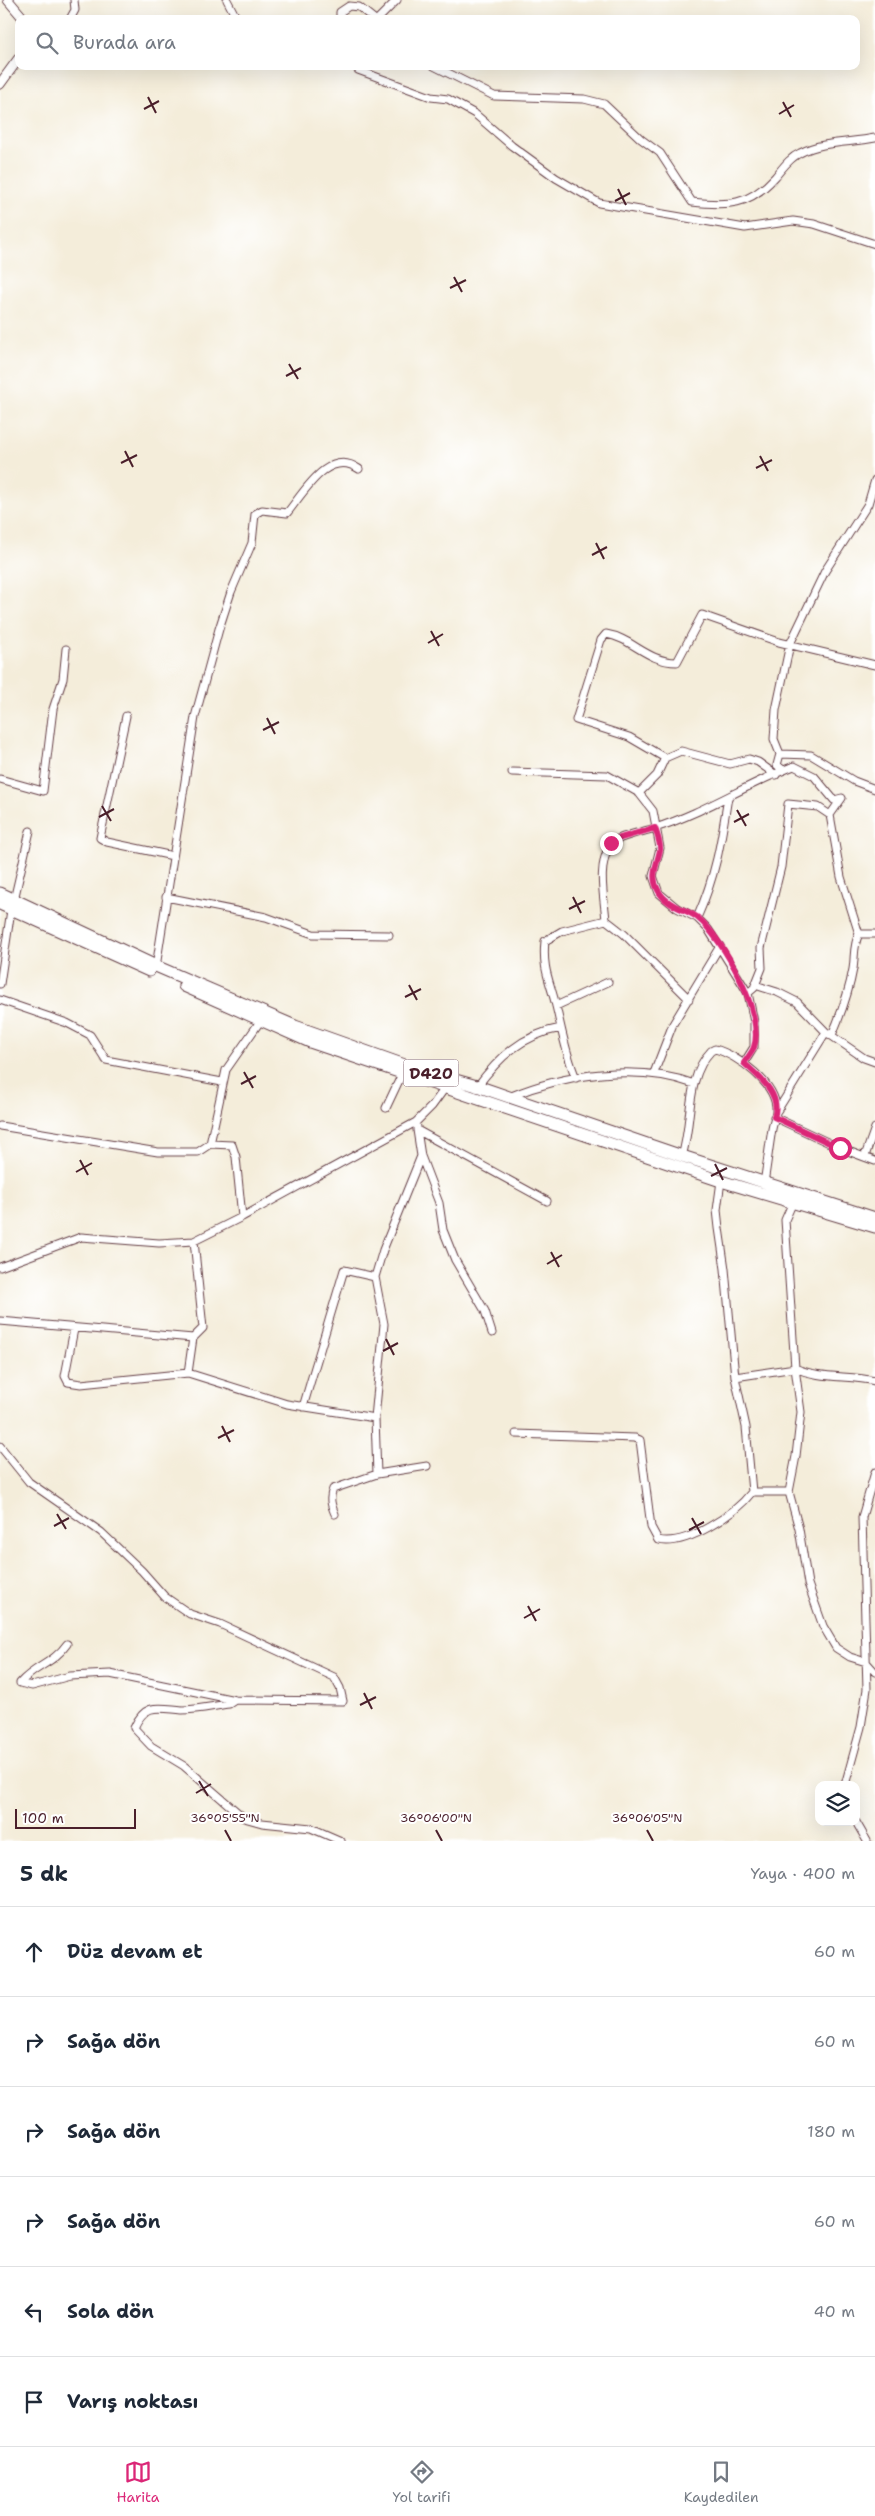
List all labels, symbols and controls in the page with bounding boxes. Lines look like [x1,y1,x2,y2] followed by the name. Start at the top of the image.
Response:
[15,15,860,70] search box
[33,29,61,57] icon: search
[73,30,176,55] text: Burada ara
[600,832,623,855] route end
[404,1060,458,1086] road number: D420
[829,1137,852,1160] route start
[815,1781,860,1826] map controls
[815,1781,860,1826] button: layers
[15,1806,136,1829] scale bar
[22,1809,64,1827] text: 100 m
[190,1810,260,1826] text: 36°05'55"N
[400,1810,472,1826] text: 36°06'00"N
[612,1810,682,1826] text: 36°06'05"N
[20,1860,68,1888] text: 5 dk
[750,1863,855,1884] text: Yaya · 400 m
[20,1938,48,1966] icon: ahead
[67,1939,203,1964] text: Düz devam et
[814,1941,855,1962] text: 60 m
[20,2028,48,2056] icon: right
[67,2029,160,2054] text: Sağa dön
[814,2031,855,2052] text: 60 m
[20,2118,48,2146] icon: right
[67,2119,160,2144] text: Sağa dön
[807,2121,855,2142] text: 180 m
[20,2208,48,2236] icon: right
[67,2209,160,2234] text: Sağa dön
[814,2211,855,2232] text: 60 m
[20,2298,48,2326] icon: left
[67,2299,154,2324] text: Sola dön
[813,2301,855,2322] text: 40 m
[20,2388,48,2416] icon: arrive
[67,2389,198,2414] text: Varış noktası
[117,2458,160,2506] tab: Harita
[393,2458,451,2506] tab: Yol tarifi
[684,2458,759,2506] tab: Kaydedilen

